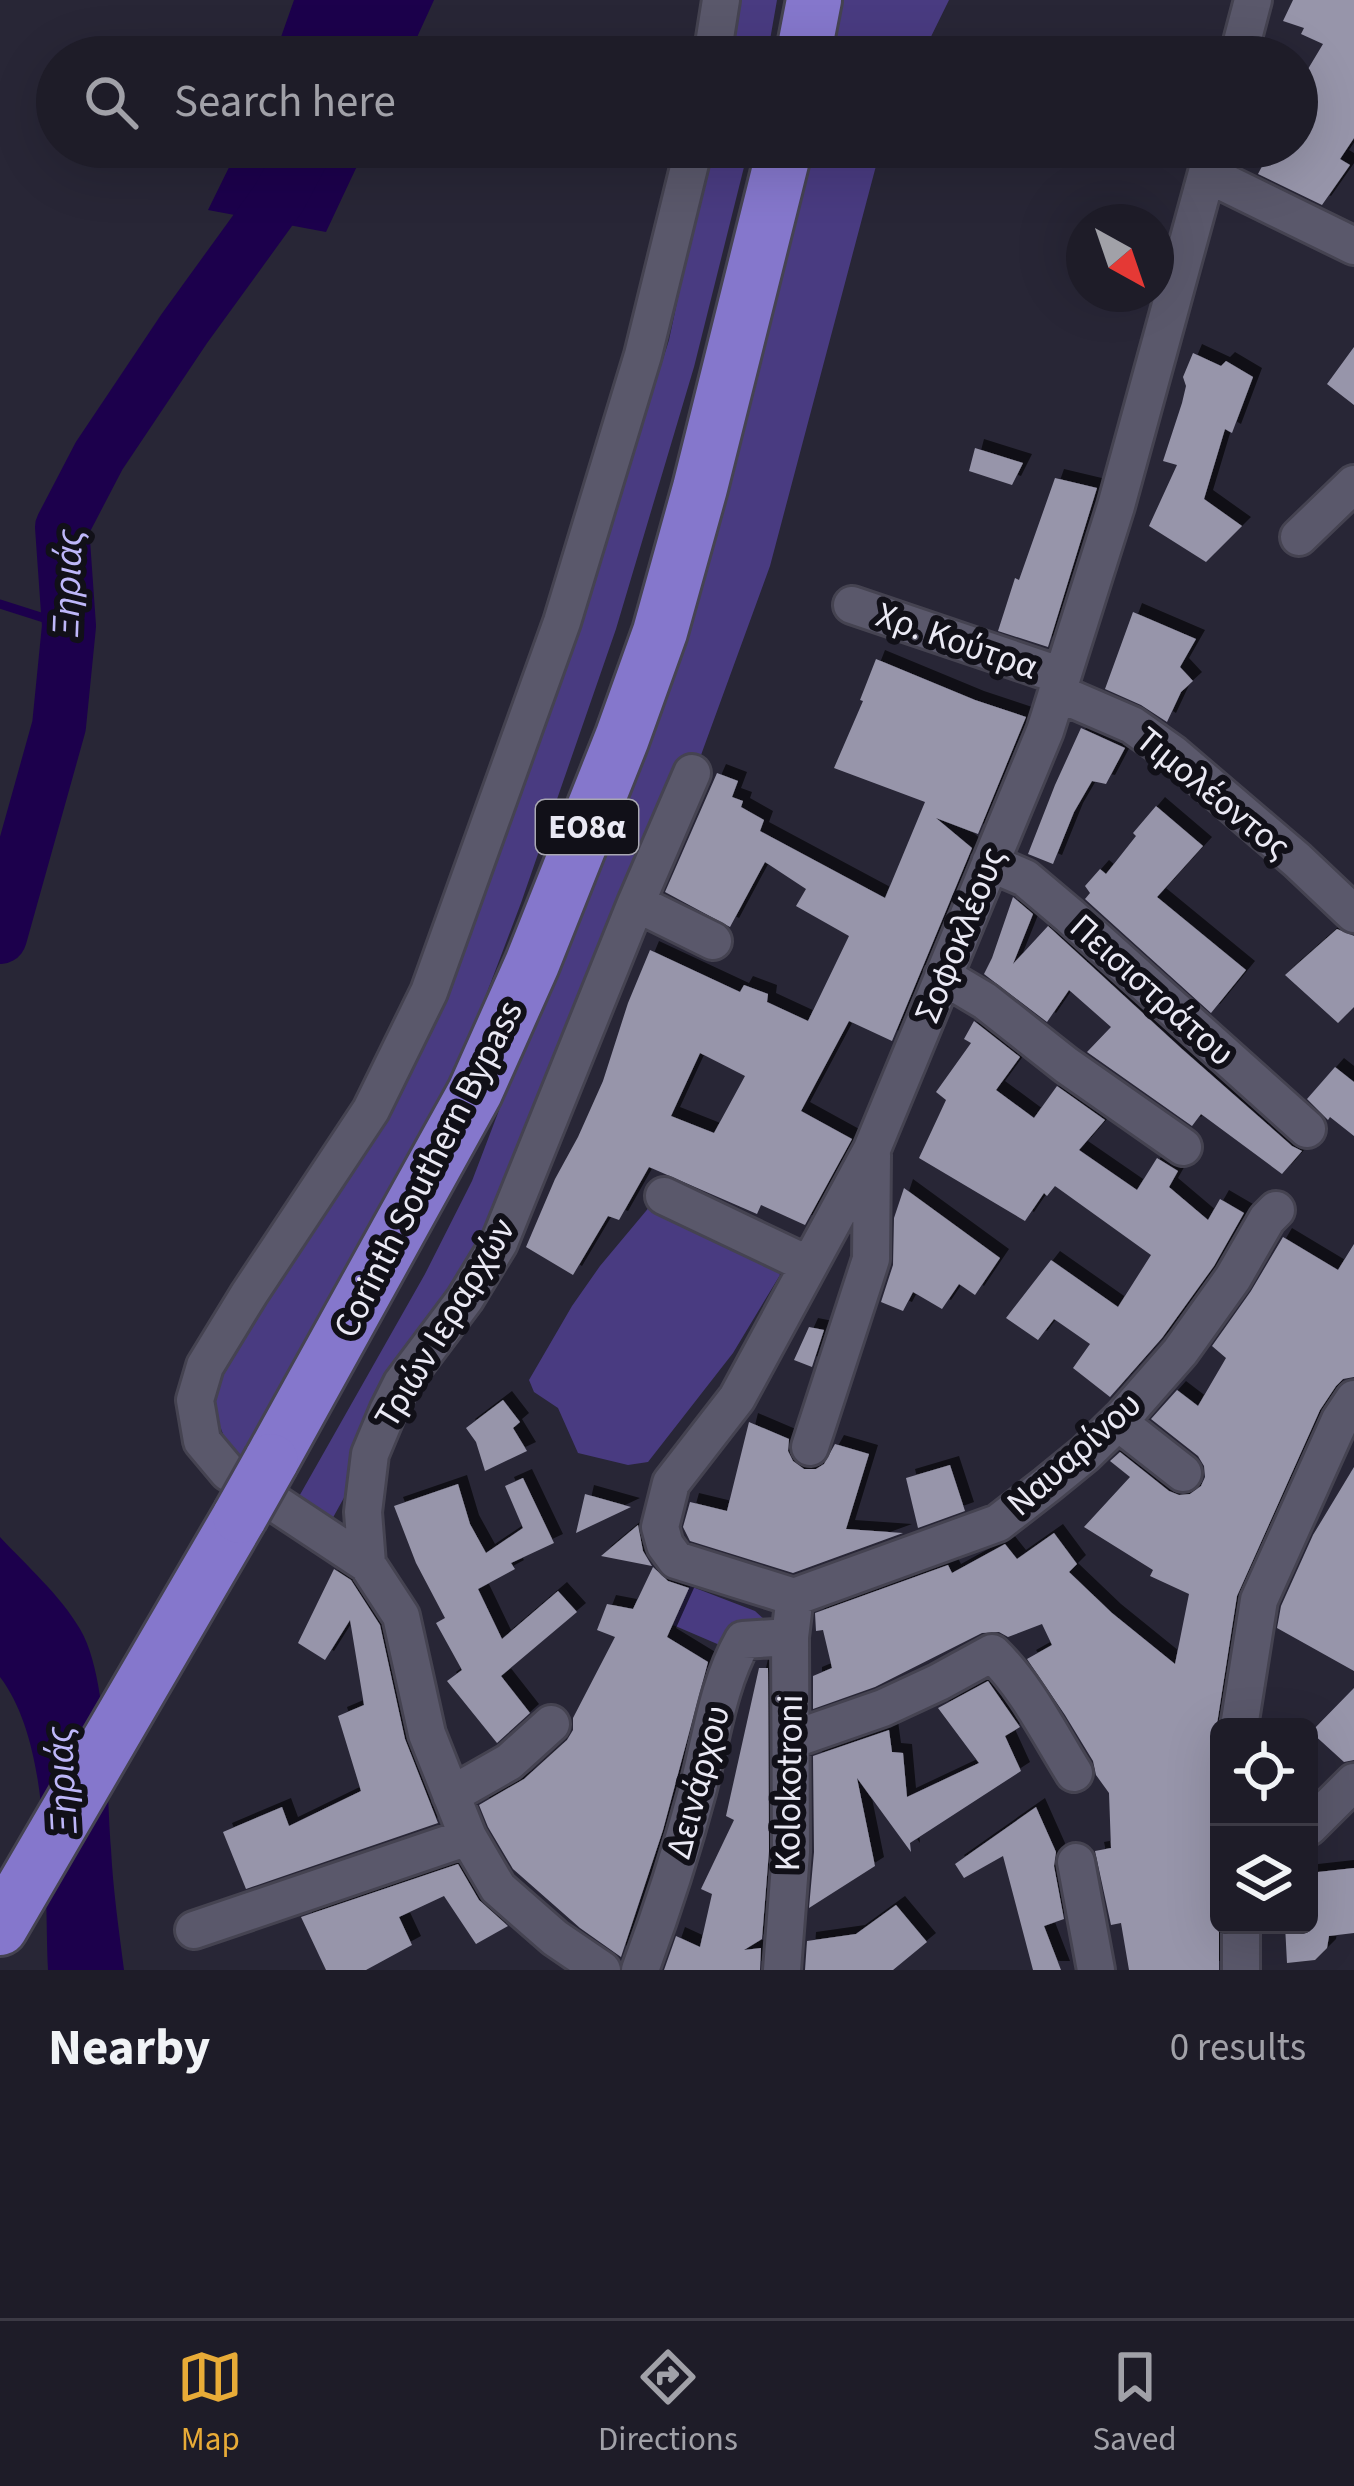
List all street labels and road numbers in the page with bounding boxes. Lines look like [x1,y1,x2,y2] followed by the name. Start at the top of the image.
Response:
[870,590,1044,692] street label: Χρ. Κούτρα
[1125,715,1301,871] street label: Τιμολέοντος
[536,800,638,854] road number: ΕΟ8α
[902,840,1018,1030] street label: Σοφοκλέους
[1058,902,1246,1078] street label: Πεισιστράτου
[321,991,535,1347] street label: Corinth Southern Bypass
[362,1208,528,1438] street label: Τριών Ιεραρχών
[996,1380,1152,1528] street label: Ναυαρίνου
[762,1694,816,1872] street label: Kolokotroni
[653,1700,743,1864] street label: Δεινάρχου

